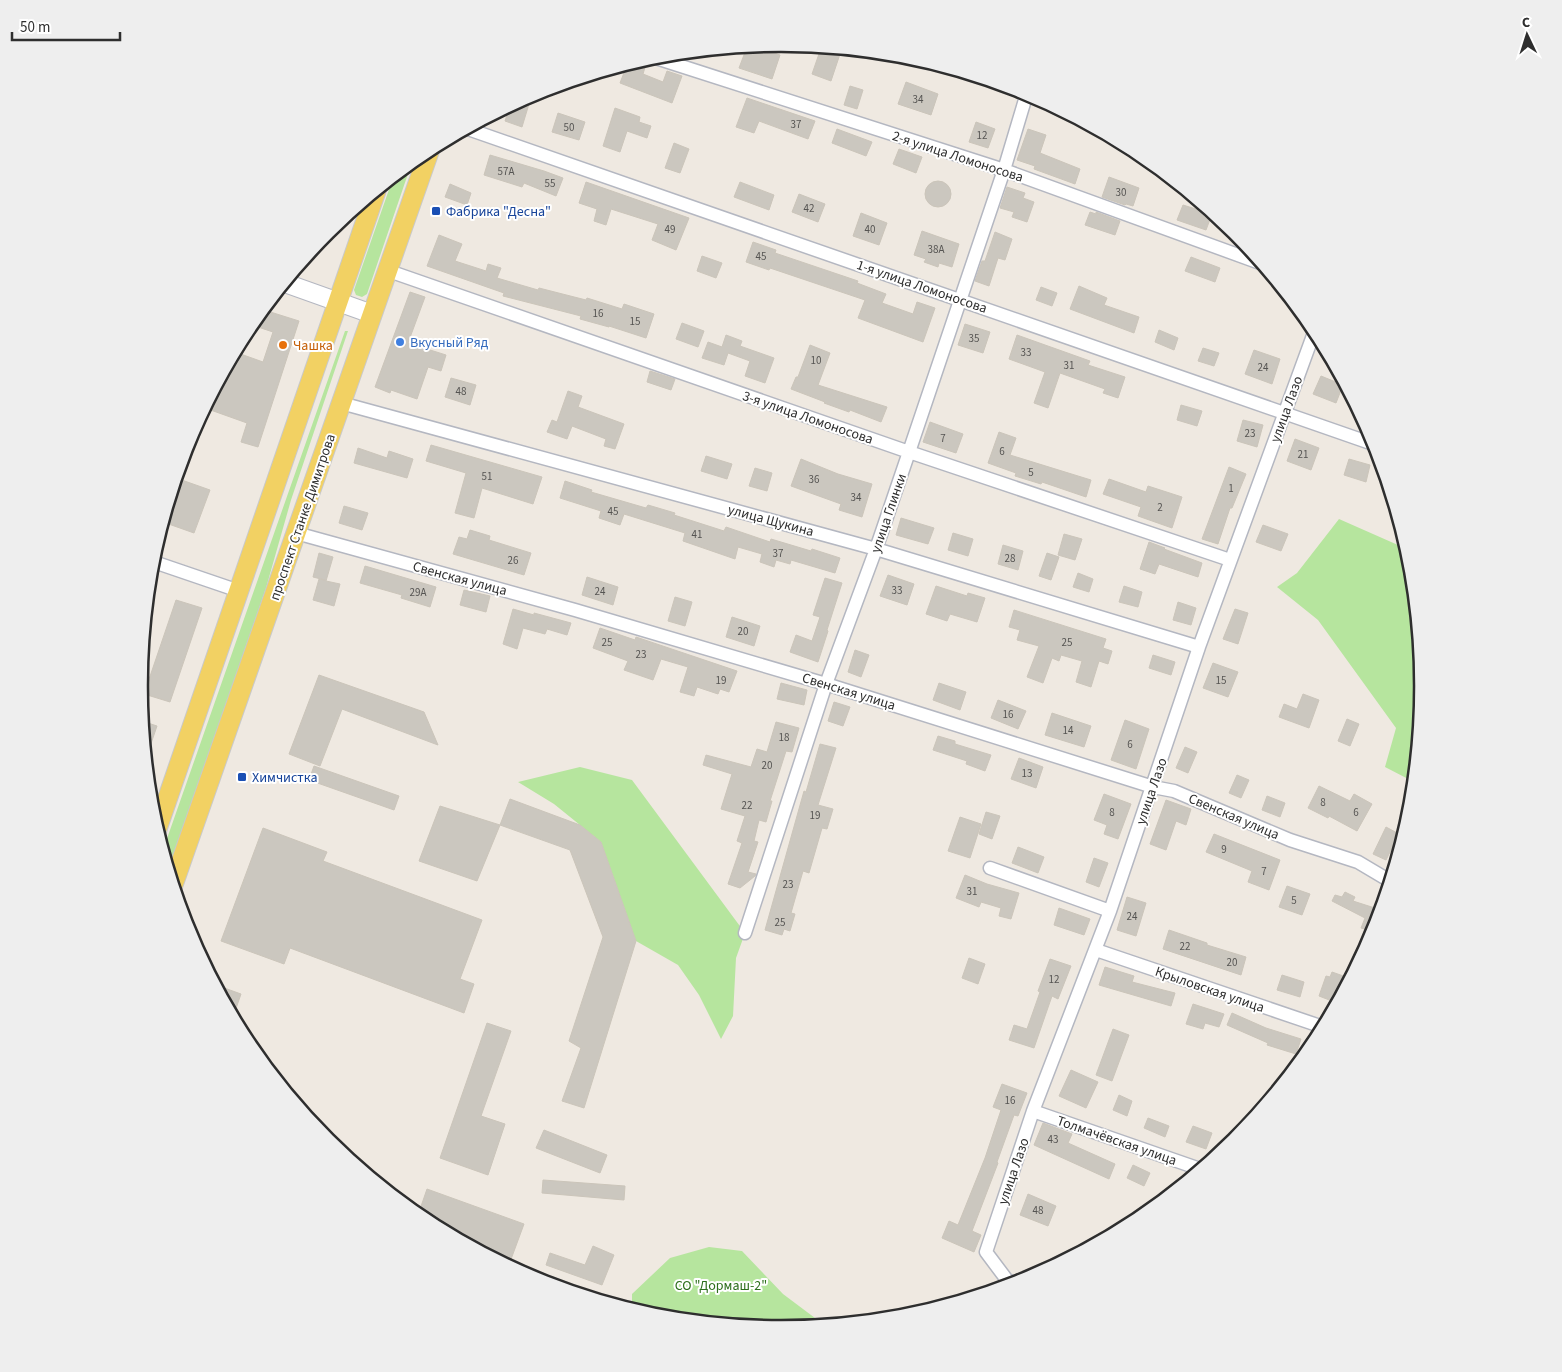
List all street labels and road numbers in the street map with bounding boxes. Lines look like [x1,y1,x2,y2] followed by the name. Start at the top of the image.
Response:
[890,126,1026,188] street label: 2-я улица Ломоносова
[854,255,990,319] street label: 1-я улица Ломоносова
[1266,373,1308,445] street label: улица Лазо
[740,386,876,450] street label: 3-я улица Ломоносова
[265,431,341,603] street label: проспект Станке Димитрова
[866,471,912,556] street label: улица Глинки
[726,500,816,542] street label: улица Щукина
[410,557,509,601] street label: Свенская улица
[799,668,898,716] street label: Свенская улица
[1131,755,1173,827] street label: улица Лазо
[1185,789,1282,845] street label: Свенская улица
[1152,962,1267,1018] street label: Крыловская улица
[1054,1111,1179,1171] street label: Толмачёвская улица
[993,1135,1035,1207] street label: улица Лазо

